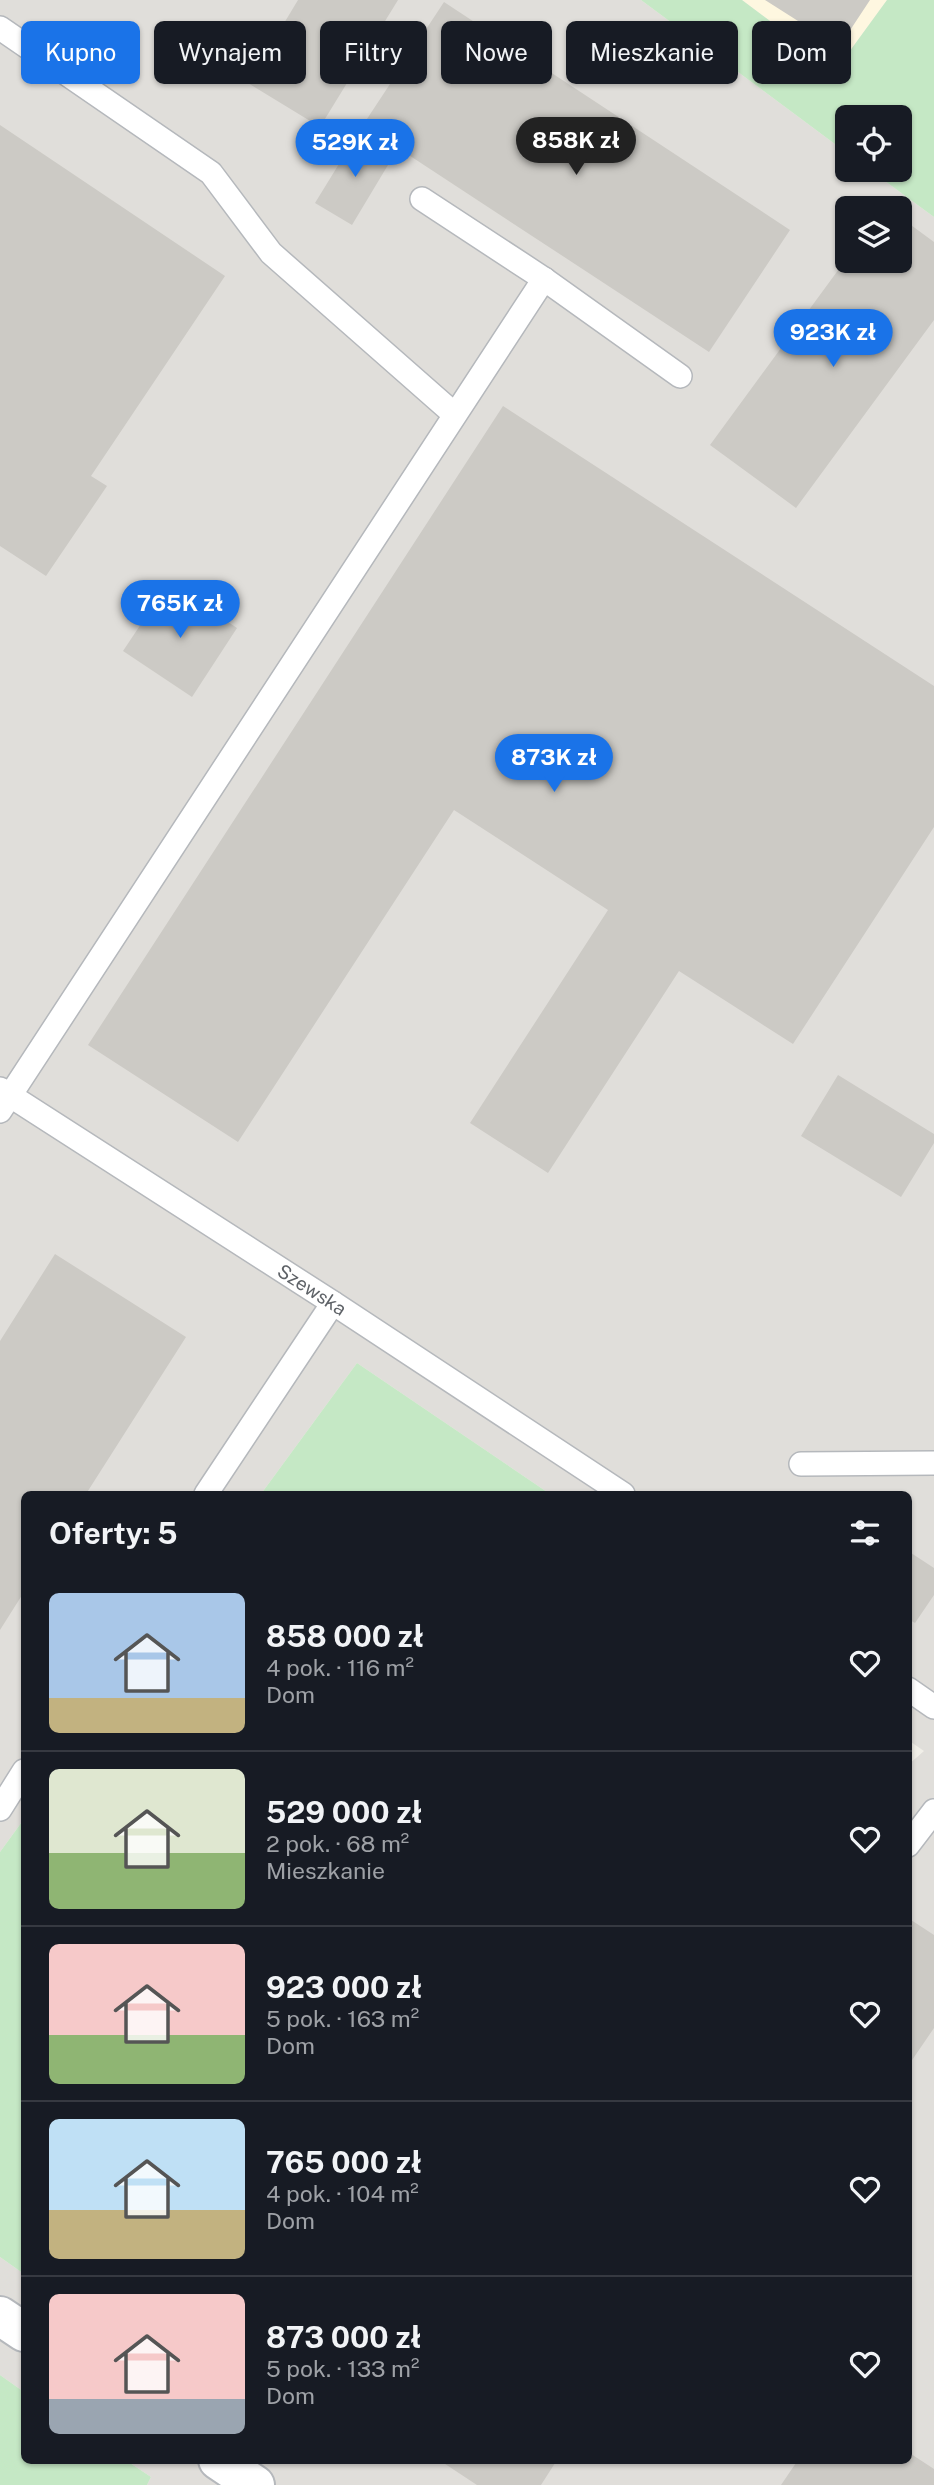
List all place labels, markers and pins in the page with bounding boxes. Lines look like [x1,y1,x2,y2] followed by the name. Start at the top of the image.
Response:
[511,118,641,177] pin: 858K zł
[290,120,420,179] pin: 529K zł
[768,310,898,369] pin: 923K zł
[115,580,245,640] pin: 765K zł
[489,734,619,794] pin: 873K zł

